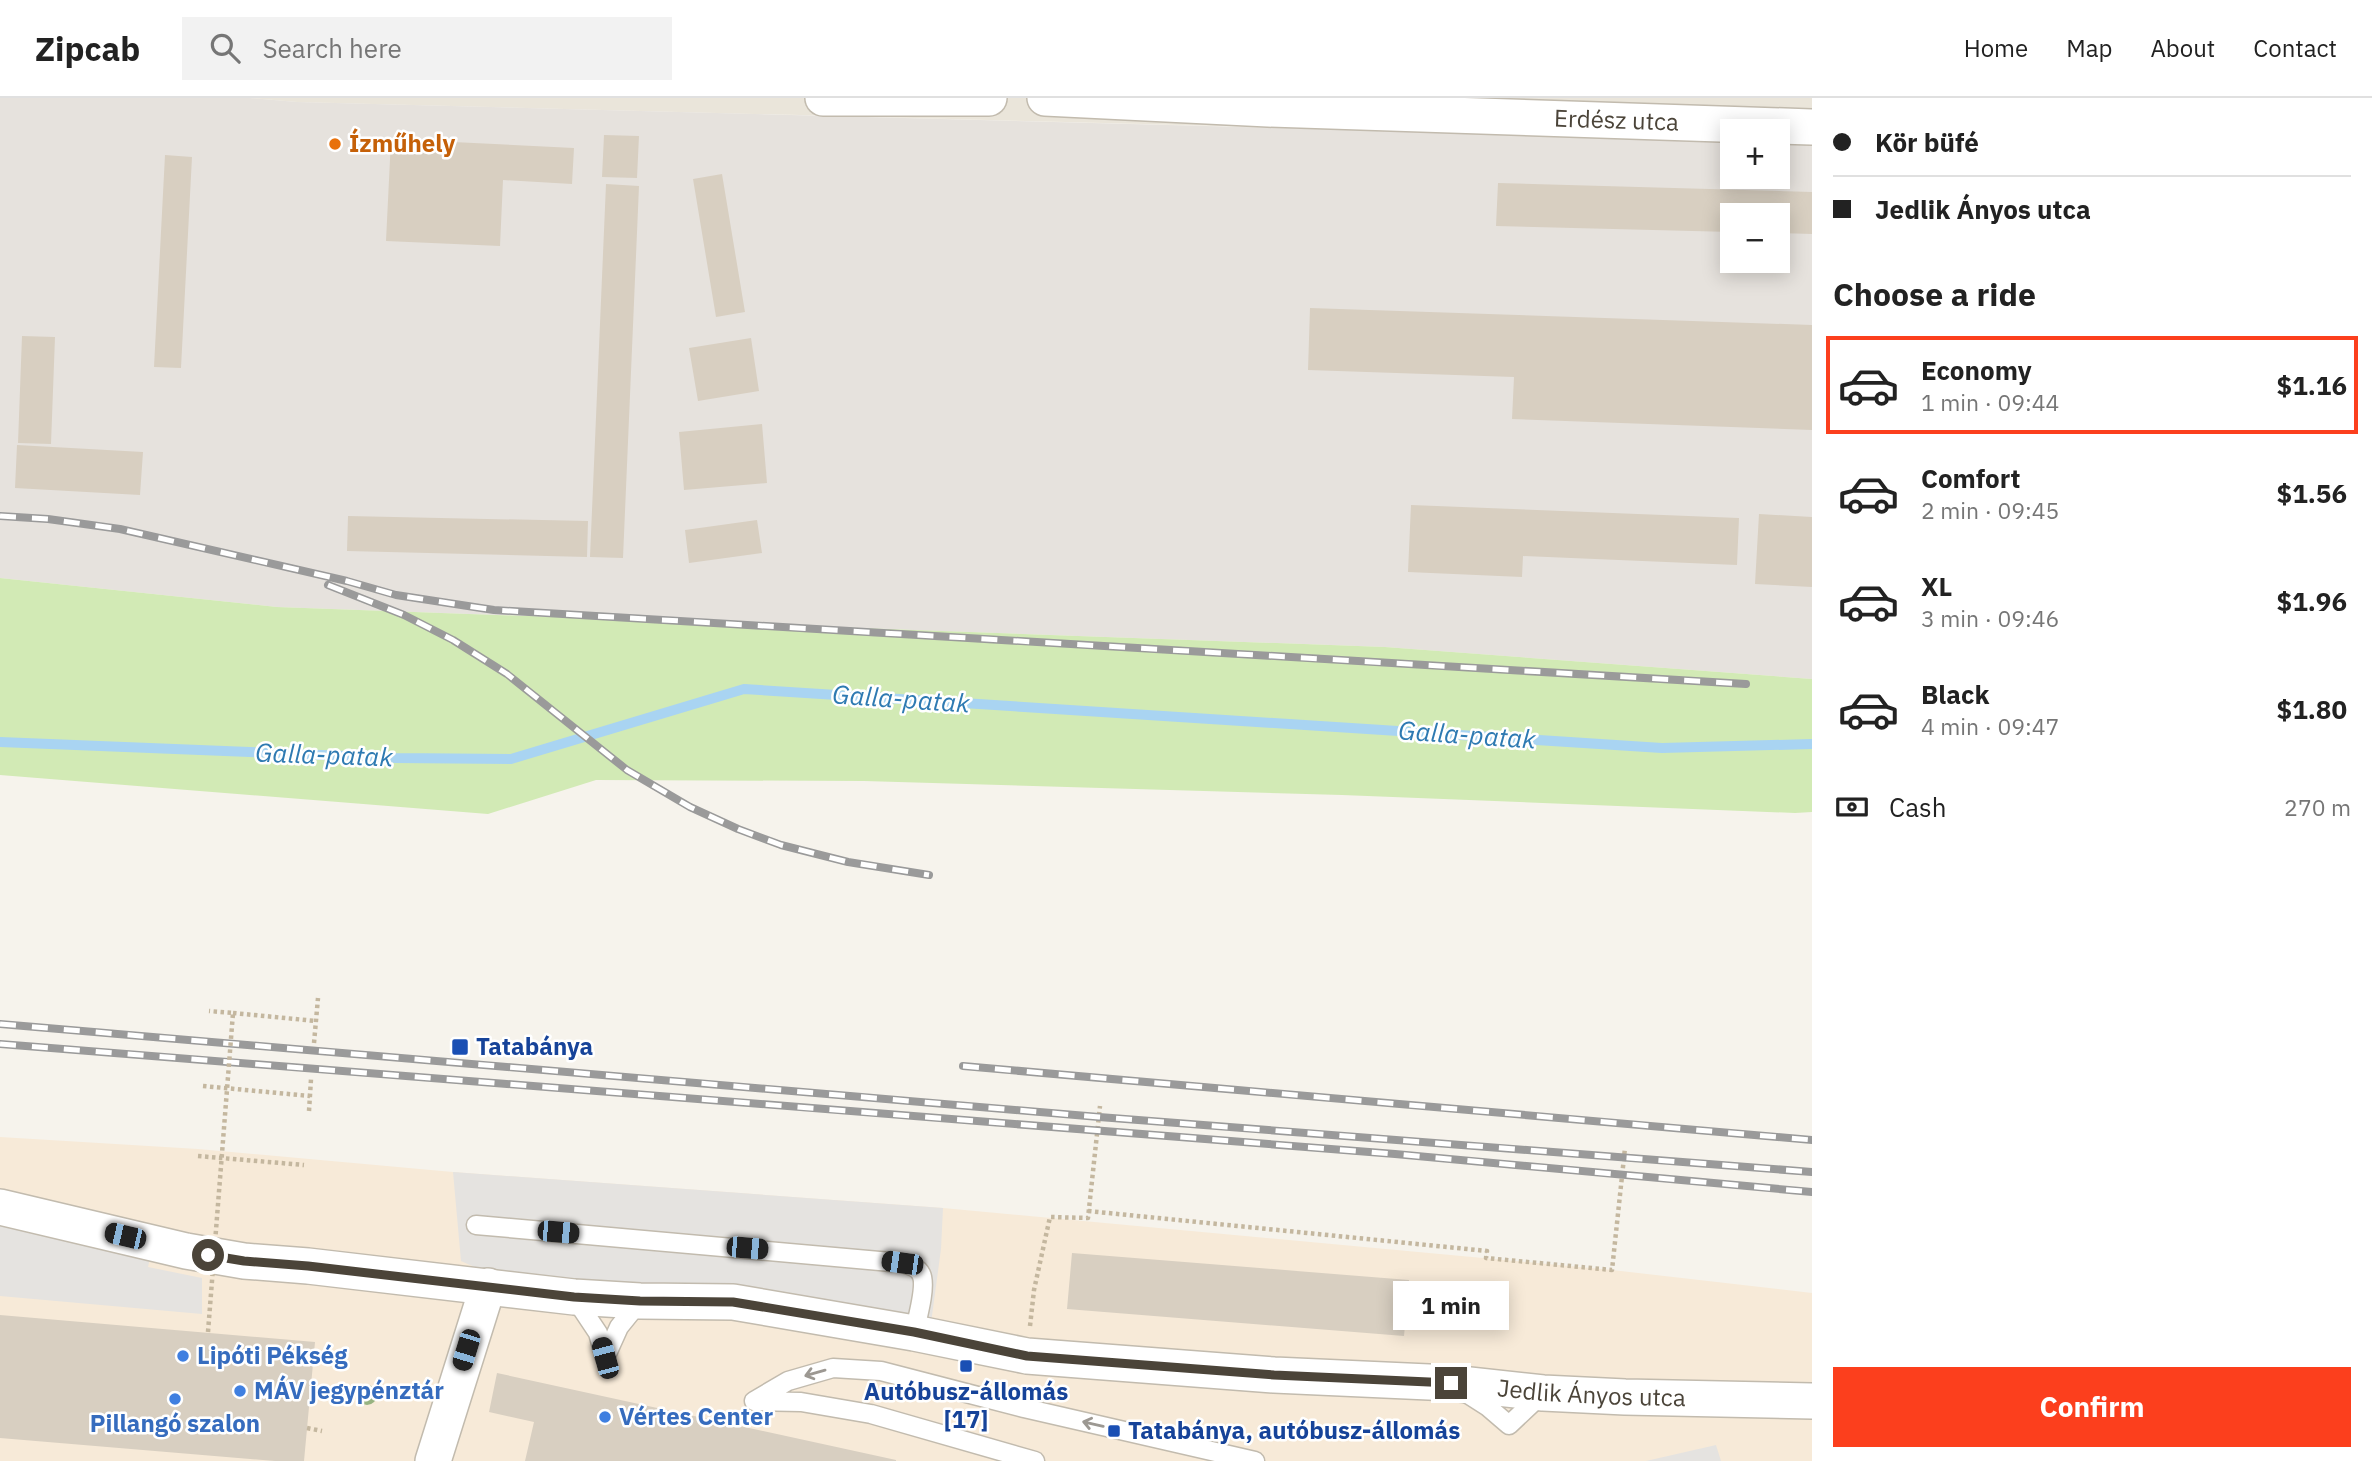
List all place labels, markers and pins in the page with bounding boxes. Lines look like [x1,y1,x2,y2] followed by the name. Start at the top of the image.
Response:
[349,127,455,159] place label: Ízműhely
[327,136,343,152] marker: Ízműhely
[476,1030,593,1062] place label: Tatabánya
[450,1037,470,1057] marker: Tatabánya
[197,1339,348,1371] place label: Lipóti Pékség
[175,1348,191,1364] marker: Lipóti Pékség
[958,1358,974,1374] marker: Autóbusz-állomás [17]
[254,1374,444,1406] place label: MÁV jegypénztár
[864,1375,1068,1435] place label: Autóbusz-állomás [17]
[232,1383,248,1399] marker: MÁV jegypénztár
[167,1391,183,1407] marker: Pillangó szalon
[619,1400,773,1432] place label: Vértes Center
[90,1407,260,1439] place label: Pillangó szalon
[597,1409,613,1425] marker: Vértes Center
[1128,1414,1460,1446] place label: Tatabánya, autóbusz-állomás
[1106,1423,1122,1439] marker: Tatabánya, autóbusz-állomás

